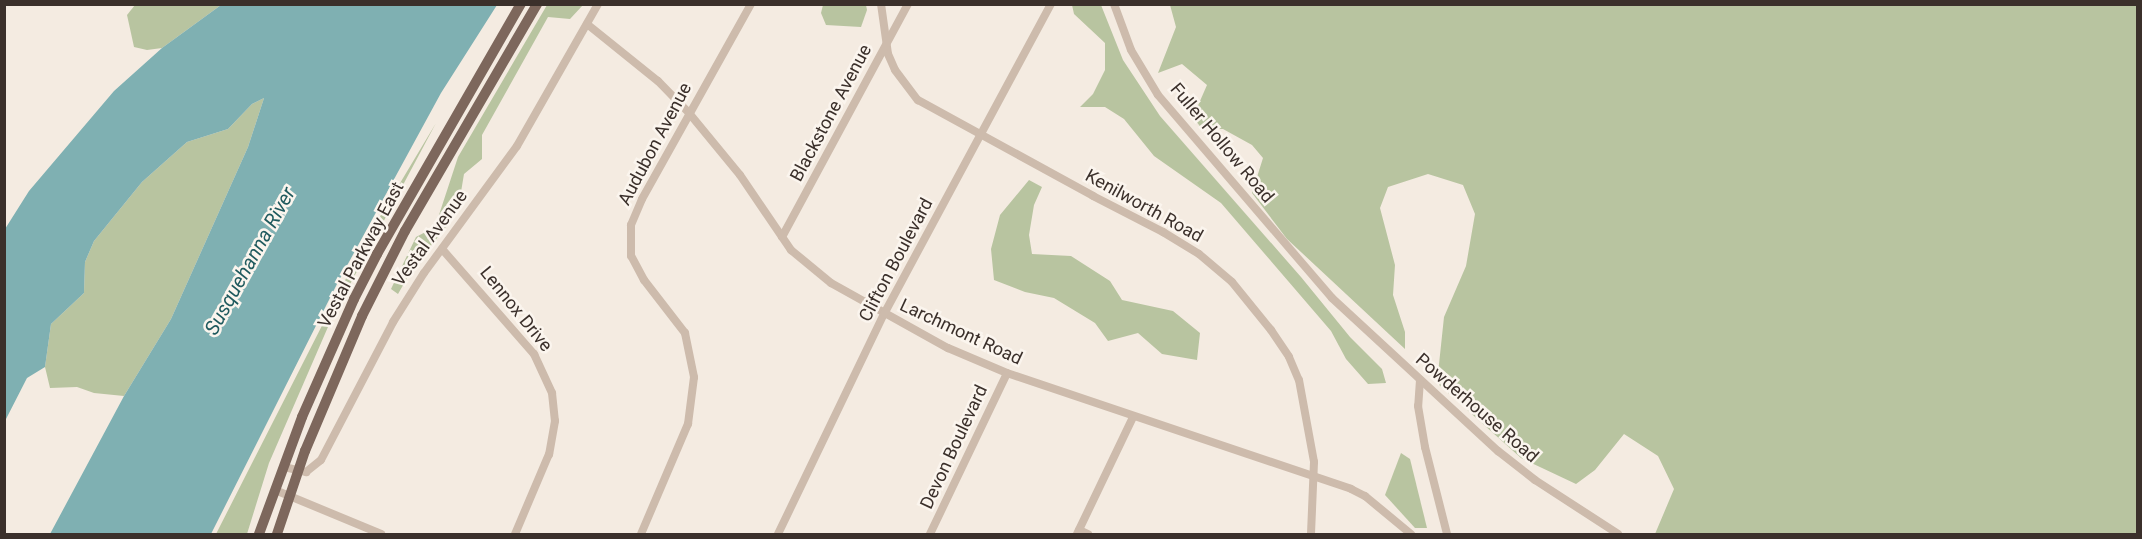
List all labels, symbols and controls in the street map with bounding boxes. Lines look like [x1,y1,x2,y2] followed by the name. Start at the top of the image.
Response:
[786,41,876,185] street label: Blackstone Avenue
[614,79,696,209] street label: Audubon Avenue
[1166,79,1278,207] street label: Fuller Hollow Road
[1081,165,1207,247] street label: Kenilworth Road
[313,178,409,332] street label: Vestal Parkway East
[199,183,301,339] water label: Susquehanna River
[388,186,472,290] street label: Vestal Avenue
[854,195,938,325] street label: Clifton Boulevard
[475,262,557,356] street label: Lennox Drive
[896,294,1026,370] street label: Larchmont Road
[1411,349,1543,467] street label: Powderhouse Road
[916,382,992,512] street label: Devon Boulevard

